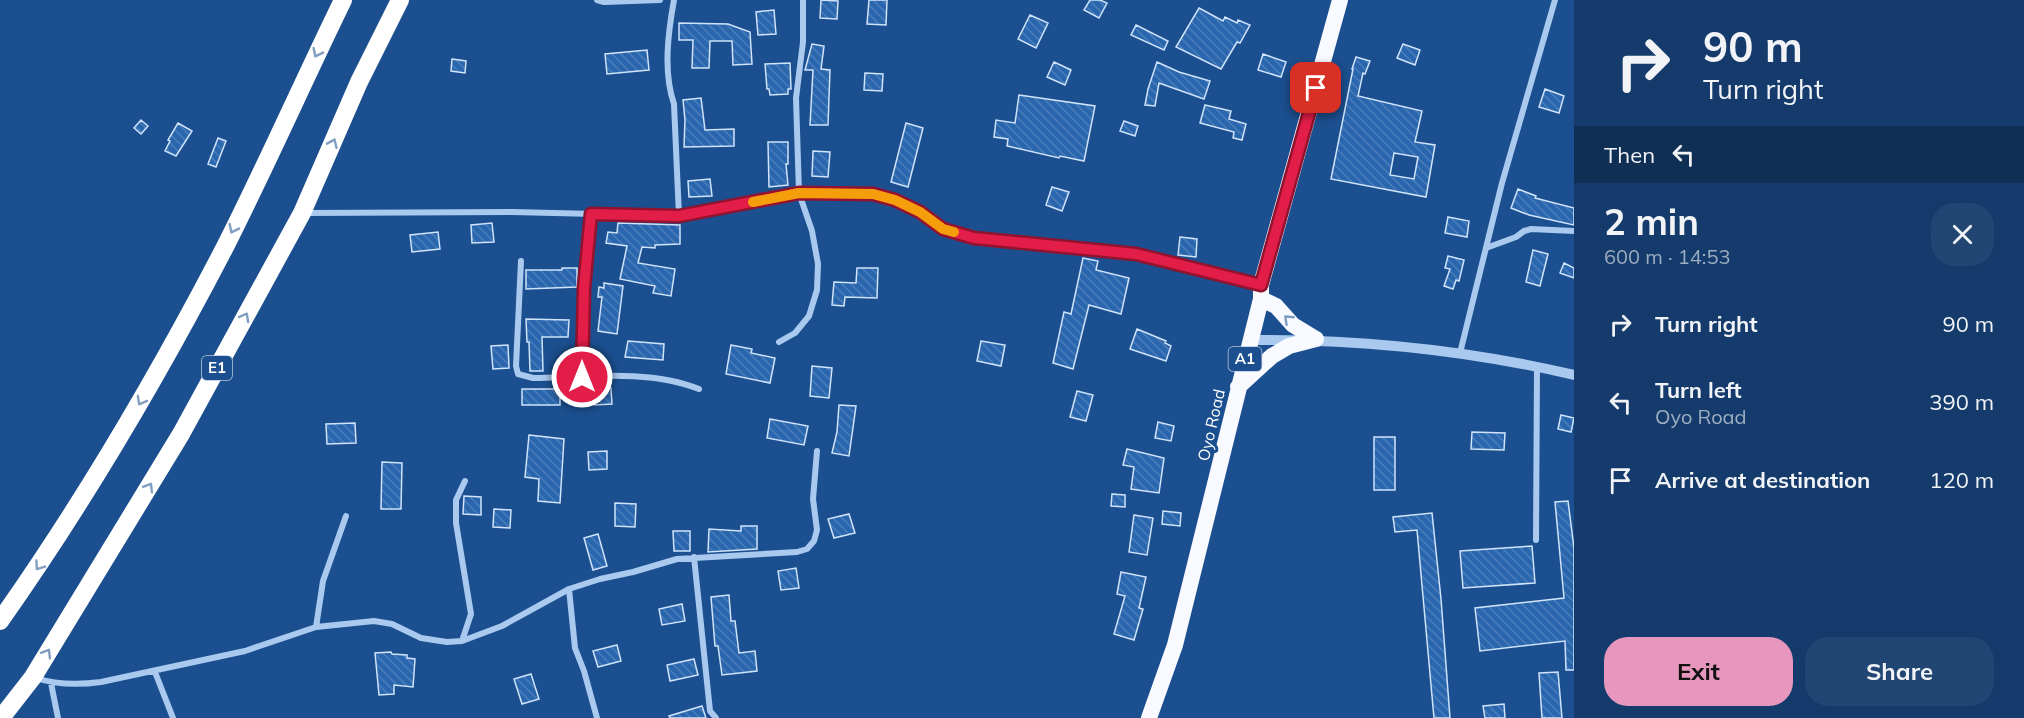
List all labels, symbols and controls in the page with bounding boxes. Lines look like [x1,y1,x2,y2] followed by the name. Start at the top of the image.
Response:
[1703,20,1803,73] text: 90 m
[1604,24,1682,102] icon: right
[313,46,325,57] one-way arrow
[1290,62,1341,113] pin
[1299,71,1332,104] icon: arrive
[1703,72,1823,106] text: Turn right
[325,138,337,149] one-way arrow
[1667,138,1700,171] icon: left
[1604,141,1655,169] text: Then
[1604,199,1699,244] text: 2 min
[1931,203,1994,266] button: close
[229,222,241,233] one-way arrow
[1604,244,1730,269] text: 600 m · 14:53
[1604,308,1637,341] icon: right
[1655,310,1758,338] text: Turn right
[1943,310,1994,338] text: 90 m
[238,313,249,323] one-way arrow
[1284,315,1295,326] one-way arrow
[550,345,614,409] position arrow
[1228,347,1262,371] road number: A1
[202,356,232,380] road number: E1
[1655,376,1742,404] text: Turn left
[1604,386,1637,419] icon: left
[1193,387,1229,463] street label: Oyo Road
[1929,388,1994,416] text: 390 m
[137,395,149,405] one-way arrow
[1655,404,1747,429] text: Oyo Road
[1604,464,1637,497] icon: arrive
[1655,466,1870,494] text: Arrive at destination
[1929,466,1994,494] text: 120 m
[141,483,153,493] one-way arrow
[35,560,46,571] one-way arrow
[1604,637,1793,706] button: Exit
[1805,637,1994,706] button: Share
[40,649,52,659] one-way arrow

